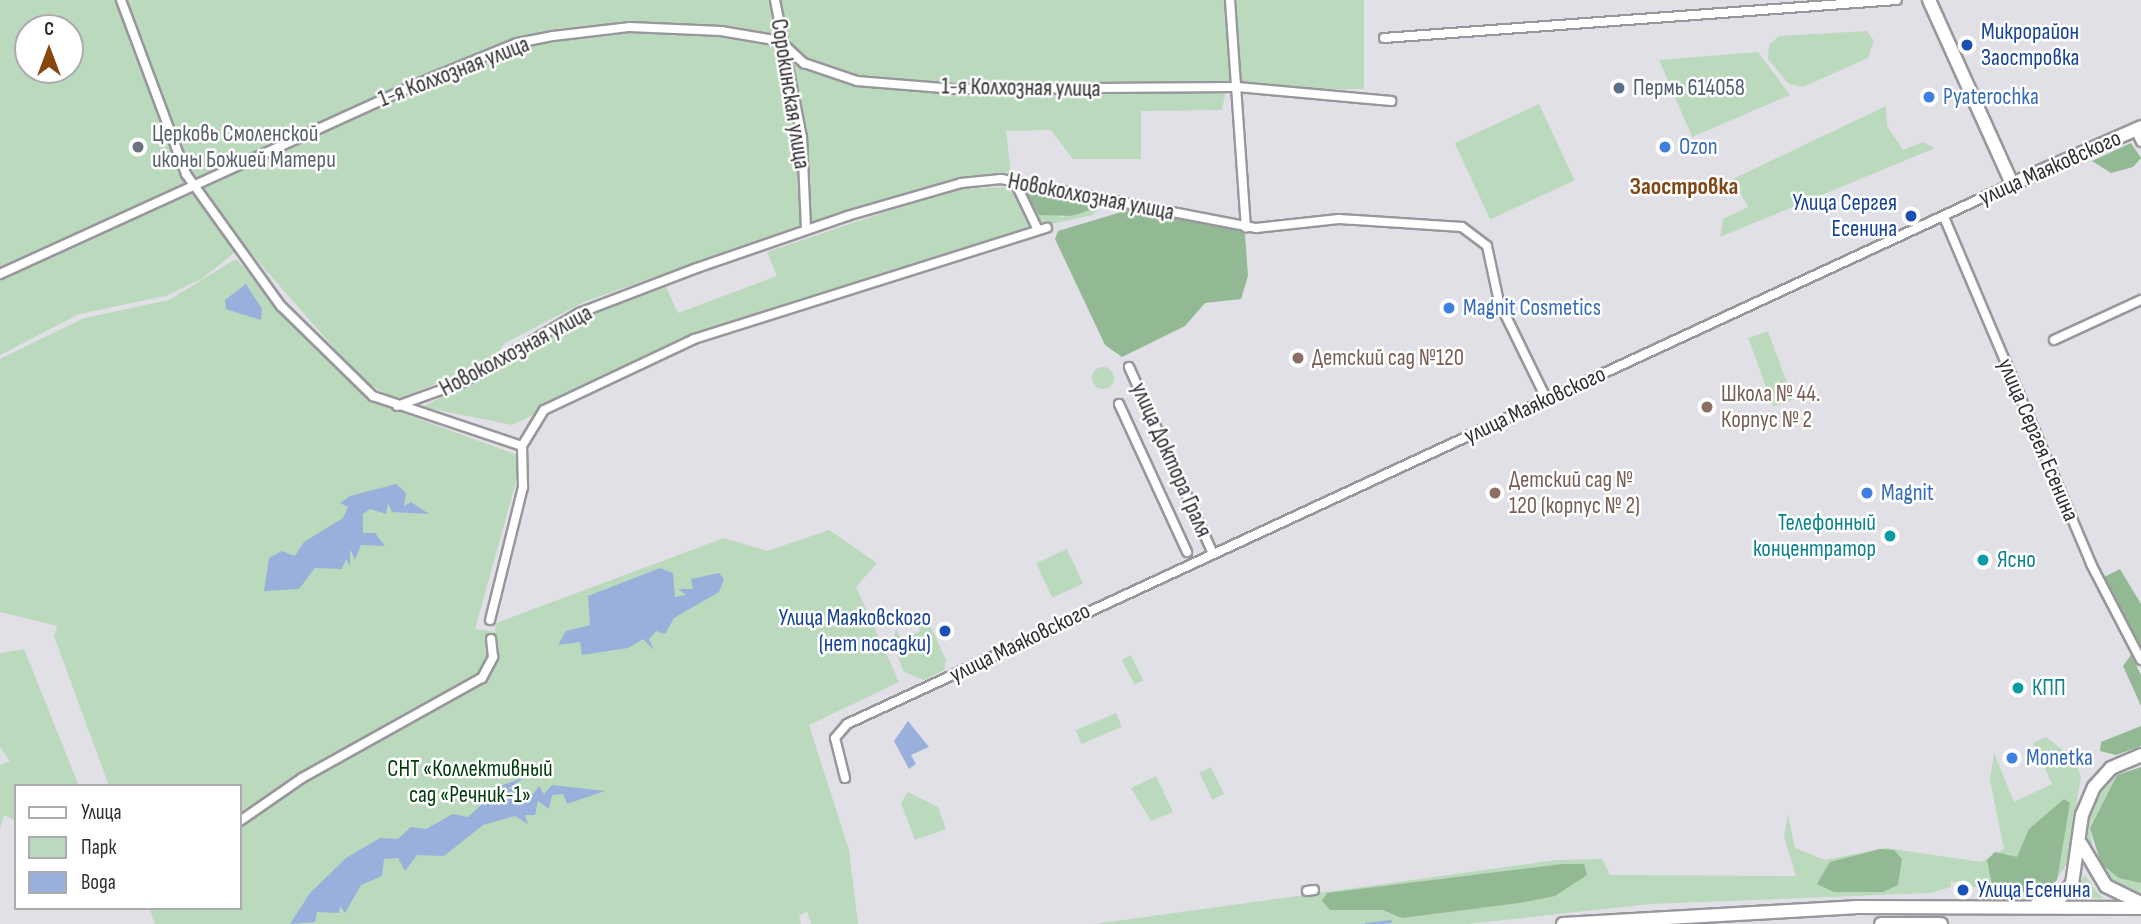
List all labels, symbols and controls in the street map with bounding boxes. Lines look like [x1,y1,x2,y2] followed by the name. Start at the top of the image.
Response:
[14,14,84,84] north arrow
[765,17,815,171] street label: Сорокинская улица
[44,18,54,41] text: С
[1981,18,2079,72] place label: Микрорайон Заостровка
[375,31,533,113] street label: 1-я Колхозная улица
[1959,37,1975,53] marker: Микрорайон Заостровка
[941,73,1101,103] street label: 1-я Колхозная улица
[1633,74,1745,102] place label: Пермь 614058
[1611,80,1627,96] marker: Пермь 614058
[1943,83,2039,111] place label: Pyaterochka
[1921,89,1937,105] marker: Pyaterochka
[152,120,336,174] place label: Церковь Смоленской иконы Божией Матери
[1975,124,2125,212] street label: улица Маяковского
[1679,133,1718,161] place label: Ozon
[130,139,146,155] marker: Церковь Смоленской иконы Божией Матери
[1657,139,1673,155] marker: Ozon
[1006,167,1176,227] street label: Новоколхозная улица
[1630,173,1738,201] district label: Заостровка
[1792,189,1897,243] place label: Улица Сергея Есенина
[1903,208,1919,224] marker: Улица Сергея Есенина
[1463,294,1601,322] place label: Magnit Cosmetics
[435,299,597,403] street label: Новоколхозная улица
[1441,300,1457,316] marker: Magnit Cosmetics
[1312,344,1464,372] place label: Детский сад №120
[1290,350,1306,366] marker: Детский сад №120
[1991,355,2085,525] street label: улица Сергея Есенина
[1460,360,1610,450] street label: улица Маяковского
[1125,378,1217,542] street label: улица Доктора Граля
[1721,380,1820,434] place label: Школа № 44. Корпус № 2
[1699,399,1715,415] marker: Школа № 44. Корпус № 2
[1509,466,1640,520] place label: Детский сад № 120 (корпус № 2)
[1881,479,1934,507] place label: Magnit
[1487,485,1503,501] marker: Детский сад № 120 (корпус № 2)
[1859,485,1875,501] marker: Magnit
[1753,509,1876,563] place label: Телефонный концентратор
[1882,528,1898,544] marker: Телефонный концентратор
[1997,546,2036,574] place label: Ясно
[1975,552,1991,568] marker: Ясно
[945,597,1095,689] street label: улица Маяковского
[779,604,931,658] place label: Улица Маяковского (нет посадки)
[937,623,953,639] marker: Улица Маяковского (нет посадки)
[2032,674,2066,702] place label: КПП
[2010,680,2026,696] marker: КПП
[2026,744,2093,772] place label: Monetka
[2004,750,2020,766] marker: Monetka
[387,755,553,809] park label: СНТ «Коллективный сад «Речник-1»
[14,784,242,910] legend
[81,800,122,825] text: Улица
[81,835,116,860] text: Парк
[81,870,116,895] text: Вода
[1977,876,2091,904] place label: Улица Есенина
[1955,882,1971,898] marker: Улица Есенина

